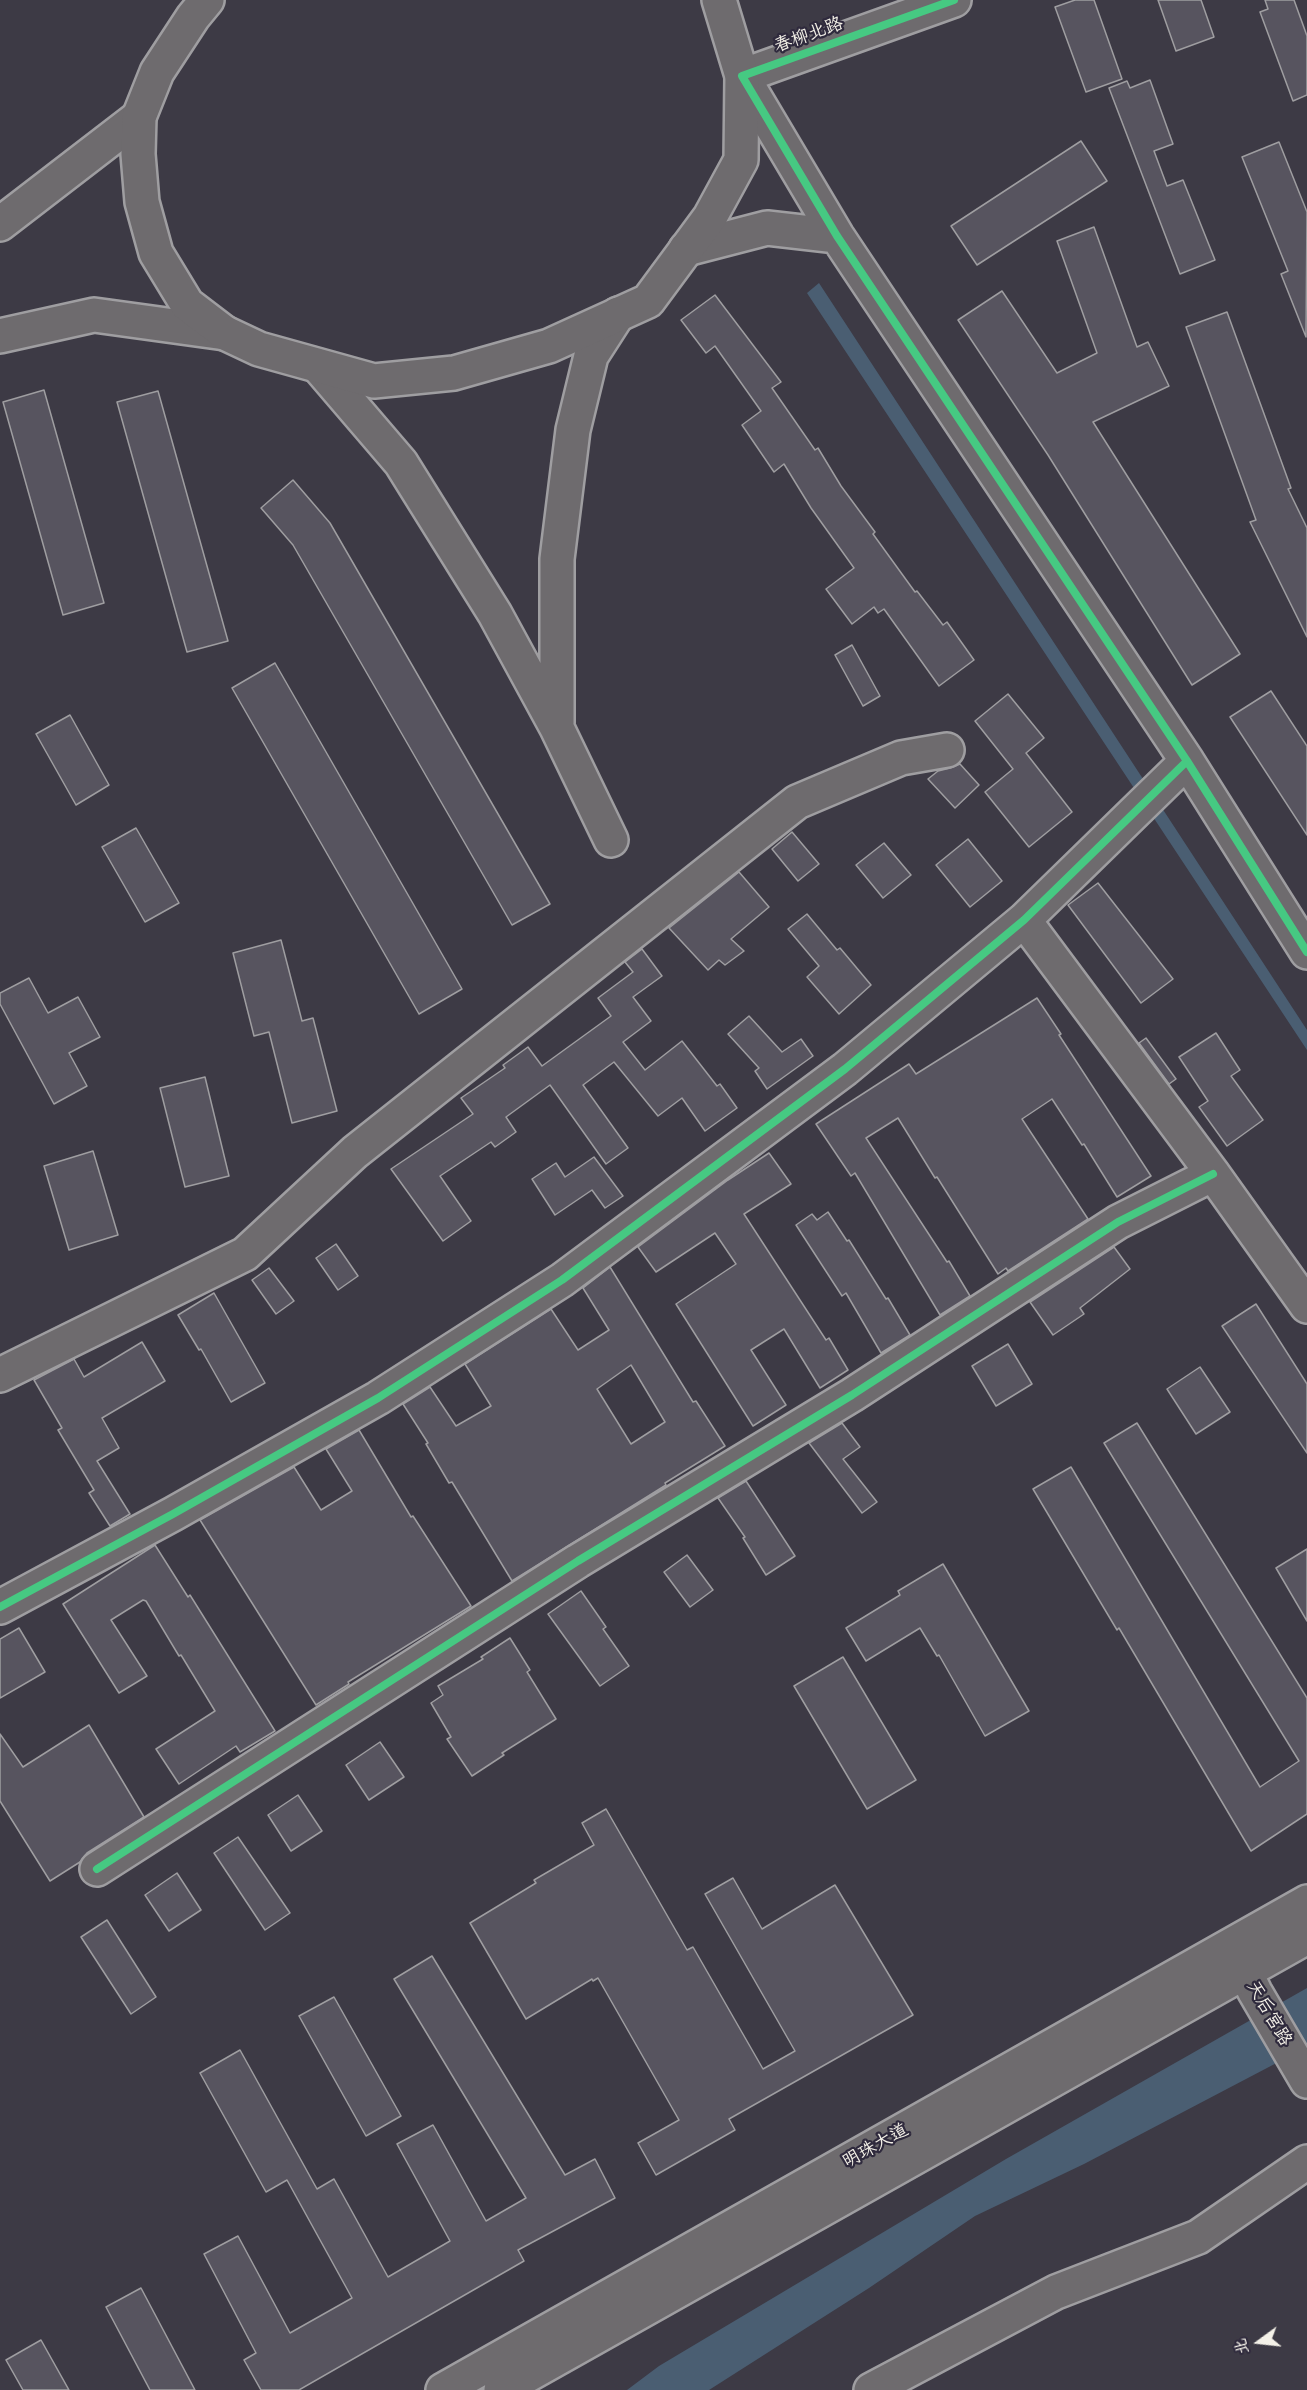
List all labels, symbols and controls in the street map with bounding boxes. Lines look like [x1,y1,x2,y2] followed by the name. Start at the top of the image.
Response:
[771,14,847,58] street label: 春柳北路
[1241,1977,1295,2051] street label: 天后宫路
[839,2120,913,2174] street label: 明珠大道
[1229,2312,1289,2372] north arrow
[1229,2336,1254,2357] text: 北

